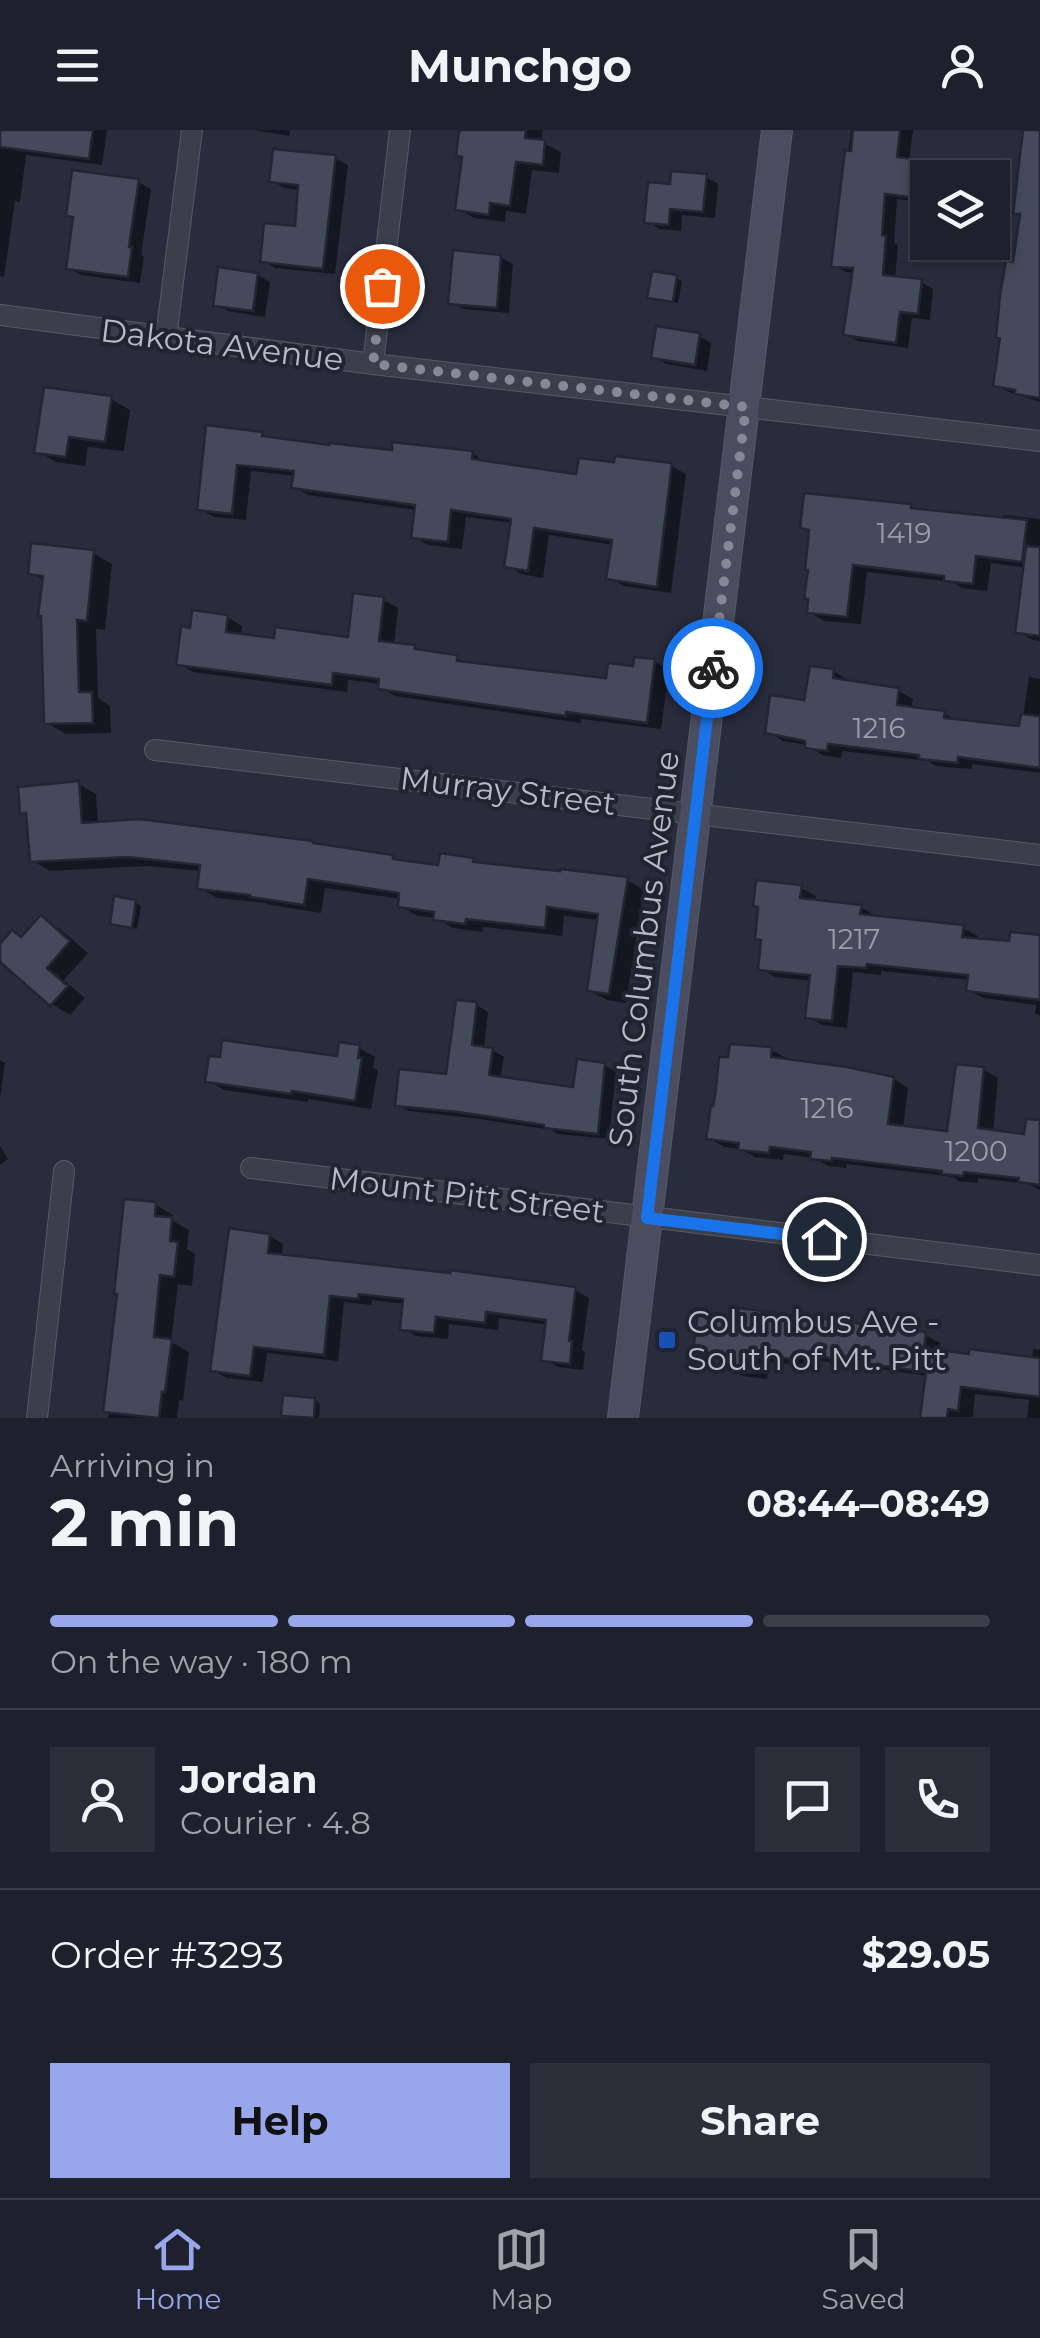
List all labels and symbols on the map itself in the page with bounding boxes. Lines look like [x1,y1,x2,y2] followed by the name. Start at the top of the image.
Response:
[340,244,425,329] pin
[98,310,346,379] street label: Dakota Avenue
[876,516,932,550] house number: 1419
[663,618,763,718] courier
[852,711,906,745] house number: 1216
[600,749,687,1149] street label: South Columbus Avenue
[398,758,618,823] street label: Murray Street
[828,922,880,956] house number: 1217
[800,1091,854,1125] house number: 1216
[944,1134,1008,1168] house number: 1200
[327,1158,607,1231] street label: Mount Pitt Street
[782,1197,867,1282] pin
[687,1302,946,1378] place label: Columbus Ave - South of Mt. Pitt
[656,1329,678,1351] marker: Columbus Ave - South of Mt. Pitt

